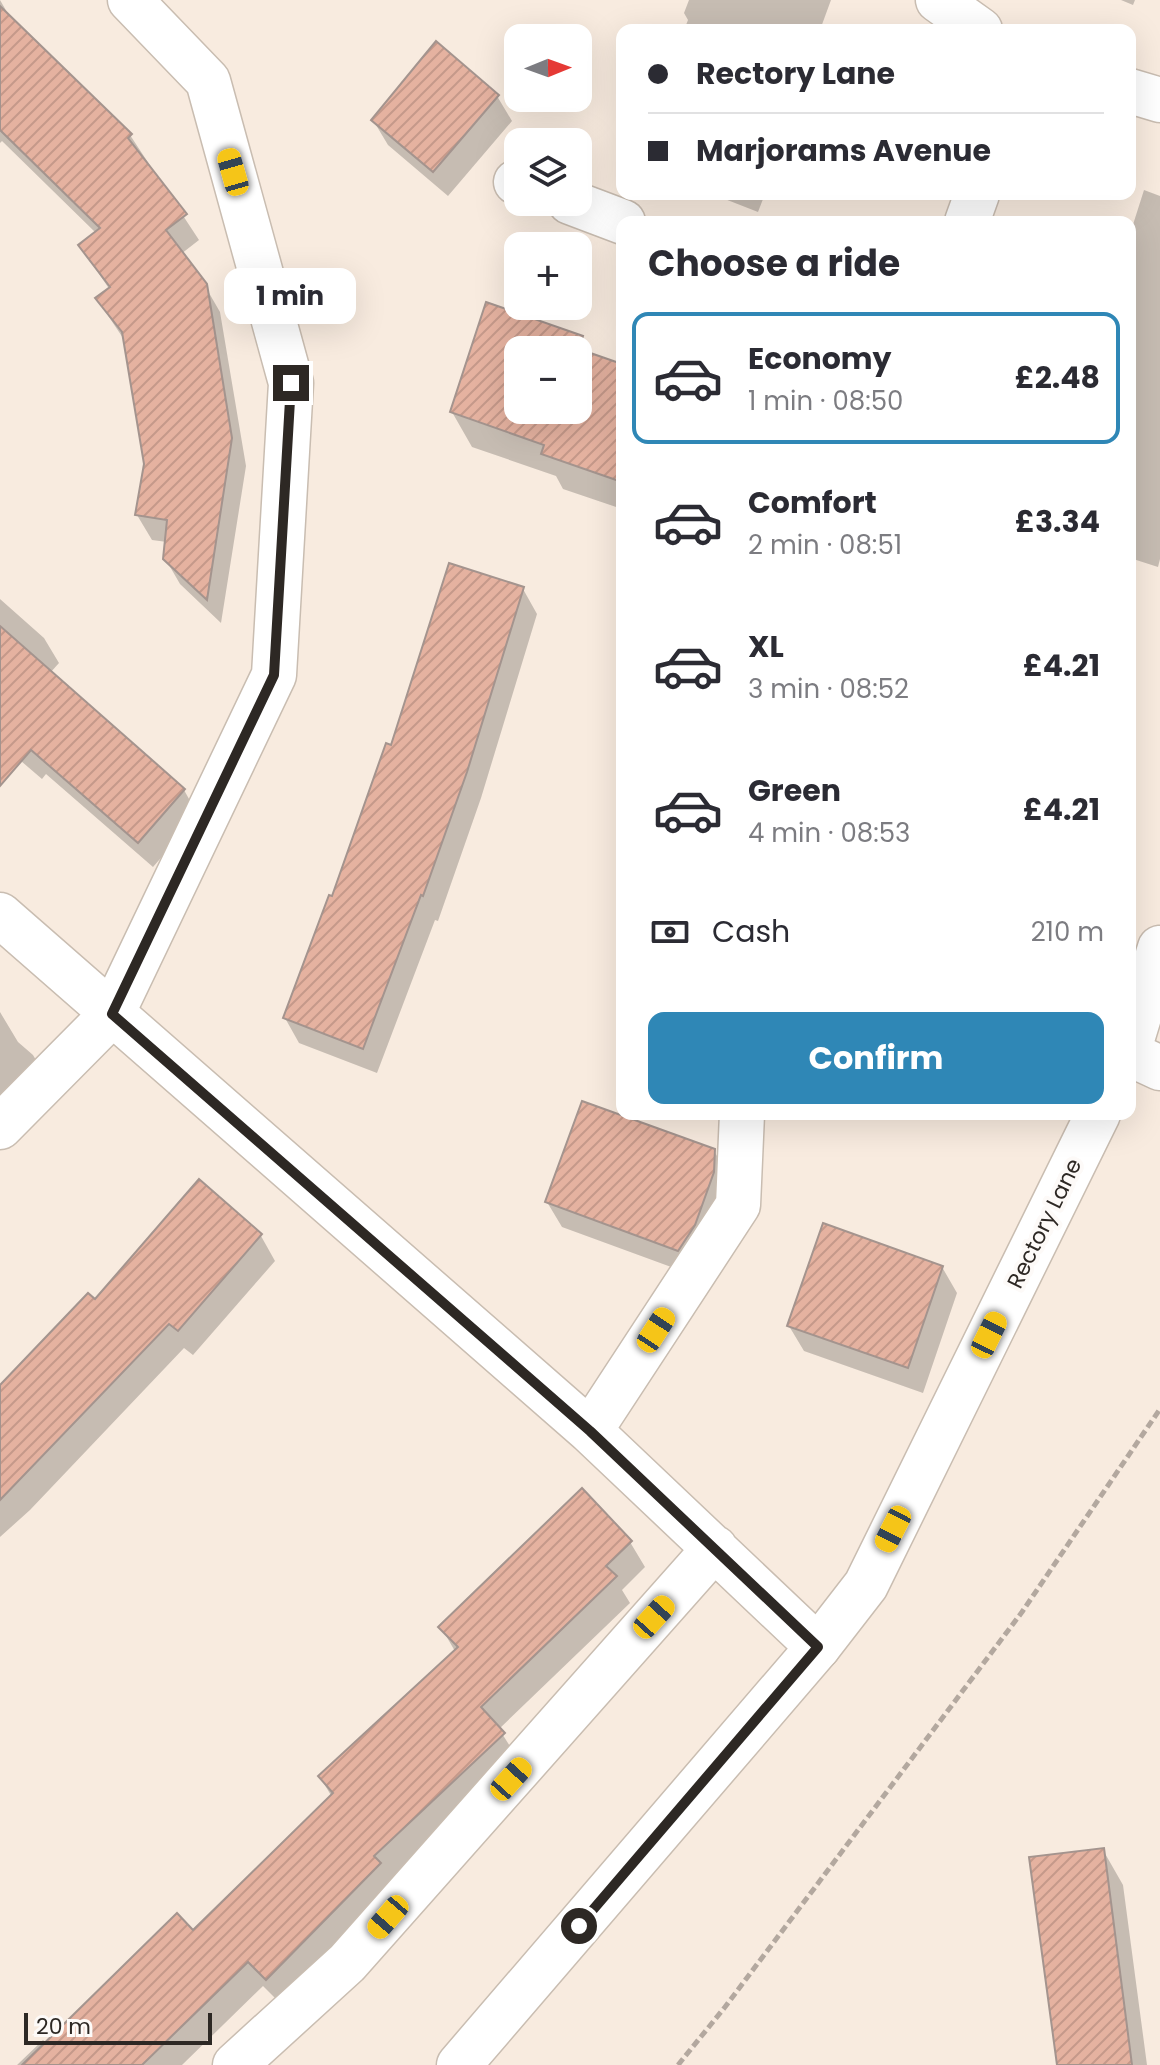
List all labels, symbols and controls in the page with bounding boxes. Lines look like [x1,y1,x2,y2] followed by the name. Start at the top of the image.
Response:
[504,24,592,112] north arrow
[504,24,592,424] map controls
[696,52,895,95] text: Rectory Lane
[504,128,592,216] button: layers
[696,129,991,172] text: Marjorams Avenue
[215,146,251,198] car
[504,232,592,320] button: +
[648,238,900,289] text: Choose a ride
[225,267,357,323] callout: 1 min
[256,278,324,314] text: 1 min
[504,336,592,424] button: −
[748,337,892,380] text: Economy
[652,342,724,414] icon: car
[1015,356,1100,399] text: £2.48
[273,365,309,401] route end
[748,383,903,419] text: 1 min · 08:50
[748,481,877,524] text: Comfort
[652,486,724,558] icon: car
[1015,500,1100,543] text: £3.34
[748,527,902,563] text: 2 min · 08:51
[748,625,784,668] text: XL
[652,630,724,702] icon: car
[1023,644,1100,687] text: £4.21
[748,671,909,707] text: 3 min · 08:52
[748,769,841,812] text: Green
[652,774,724,846] icon: car
[1023,788,1100,831] text: £4.21
[748,815,910,851] text: 4 min · 08:53
[648,910,692,954] icon: cash
[712,910,790,953] text: Cash
[1031,914,1104,950] text: 210 m
[648,1012,1104,1104] button: Confirm
[1000,1153,1089,1293] street label: Rectory Lane
[633,1303,679,1357] car
[968,1308,1010,1362] car
[871,1502,915,1556] car
[629,1591,679,1643] car
[486,1753,536,1805] car
[363,1891,413,1943] car
[561,1908,597,1944] route start
[24,2009,212,2045] scale bar
[36,2011,91,2042] text: 20 m

